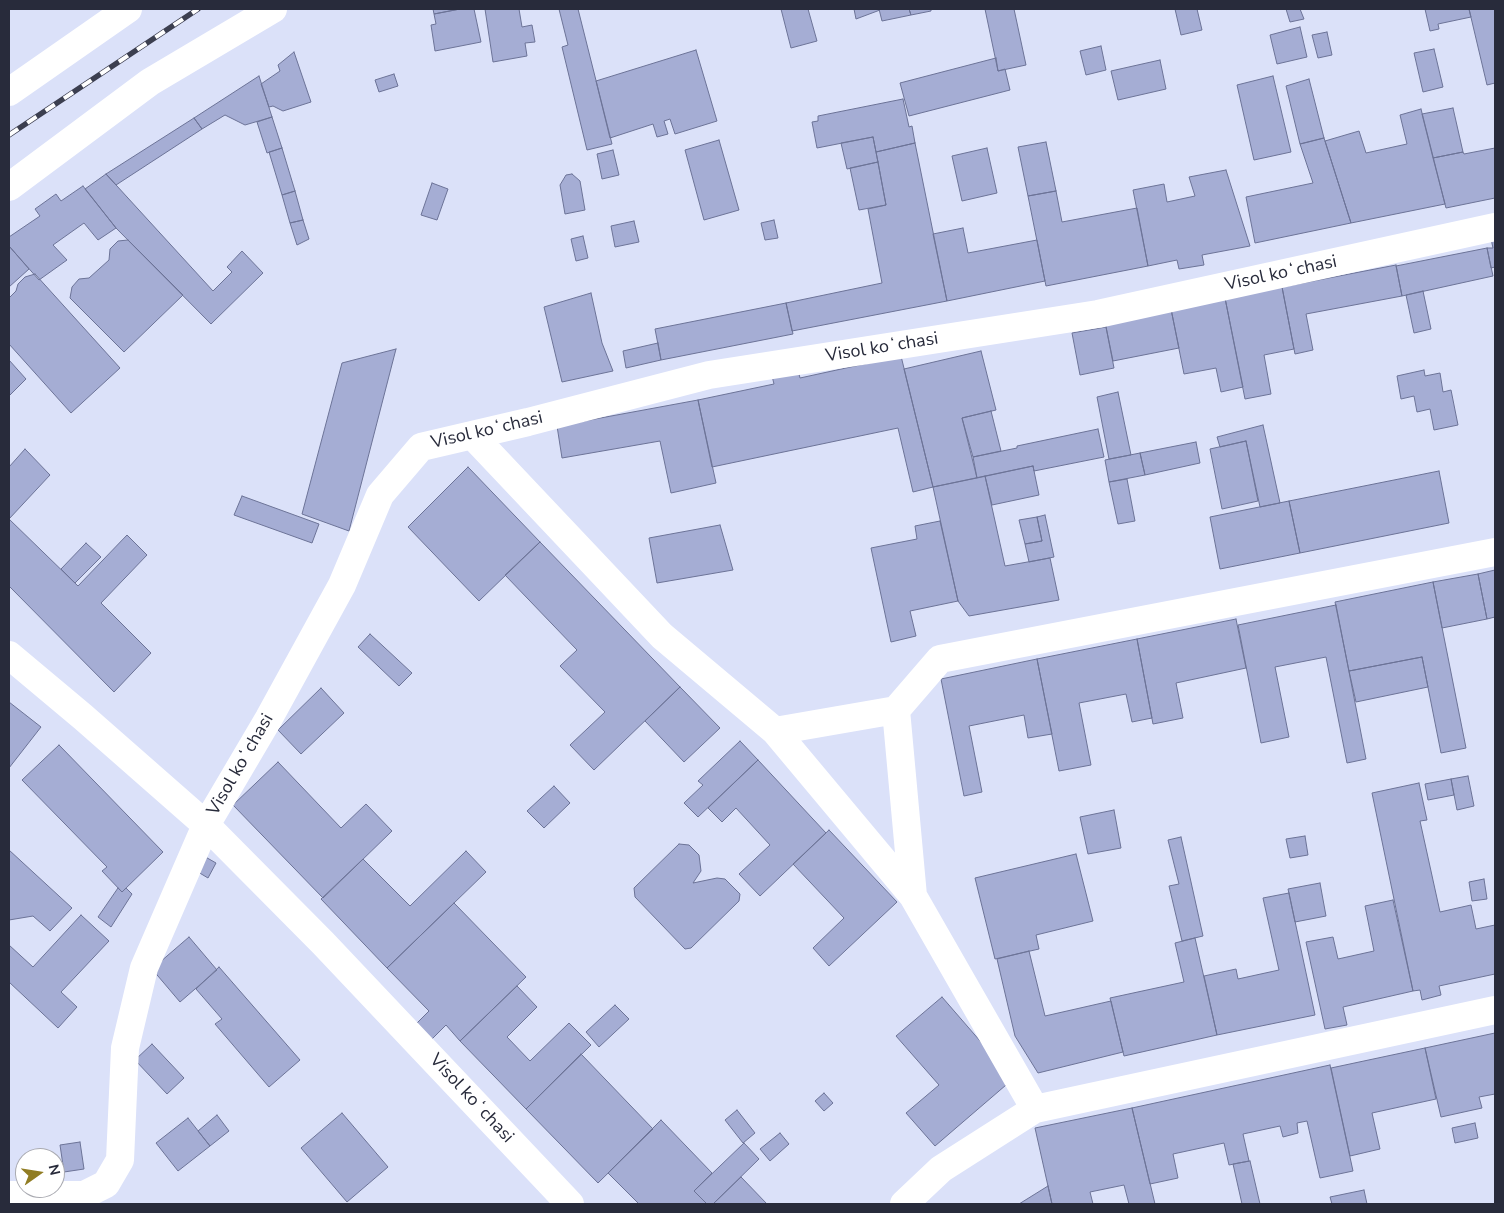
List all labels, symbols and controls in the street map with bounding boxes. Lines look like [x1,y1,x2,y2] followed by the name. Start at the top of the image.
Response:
[1223,252,1339,296] street label: Visol koʻchasi
[824,328,940,368] street label: Visol koʻchasi
[429,408,545,454] street label: Visol koʻchasi
[203,710,279,820] street label: Visol koʻchasi
[424,1050,518,1148] street label: Visol koʻchasi
[15,1148,65,1198] north arrow
[44,1162,65,1177] text: N

